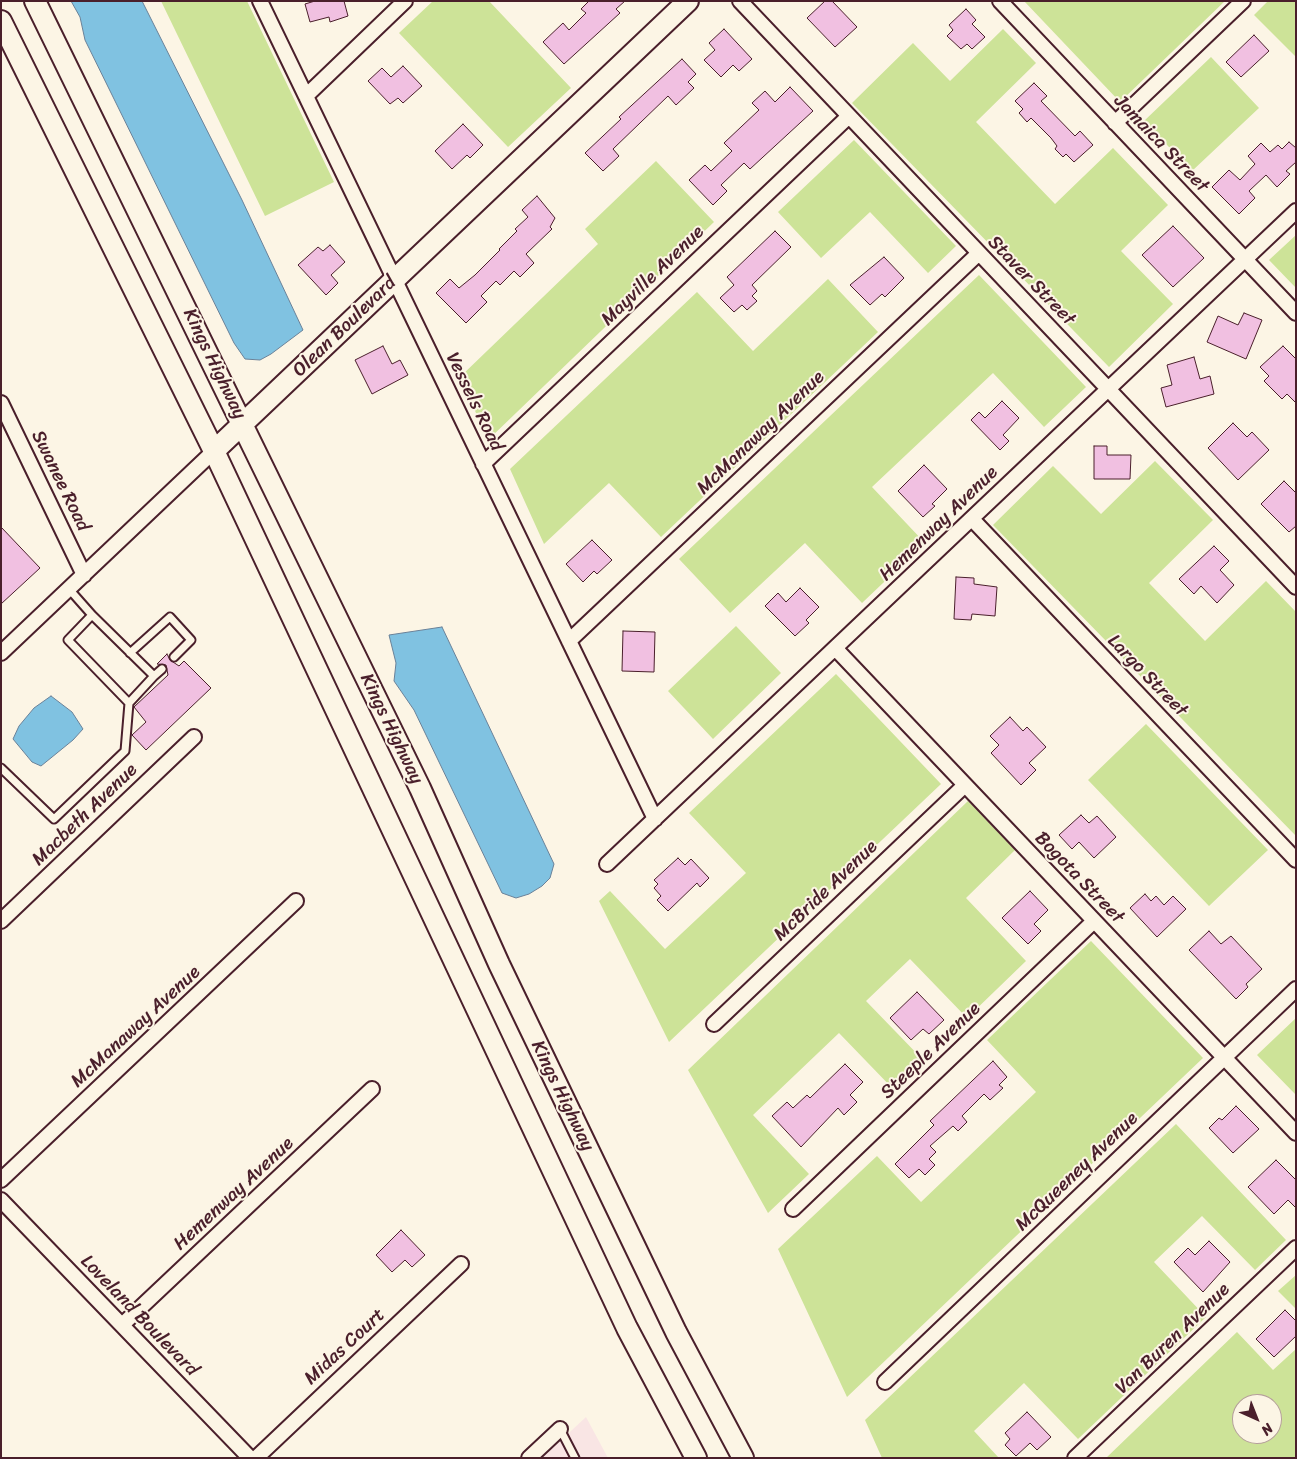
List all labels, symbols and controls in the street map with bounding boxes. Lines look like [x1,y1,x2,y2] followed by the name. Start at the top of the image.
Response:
[1109,90,1213,198] street label: Jamaica Street
[597,221,709,331] street label: Mayville Avenue
[982,231,1080,331] street label: Staver Street
[289,272,401,382] street label: Olean Boulevard
[177,305,251,423] street label: Kings Highway
[440,349,508,455] street label: Vessels Road
[692,366,830,500] street label: McManaway Avenue
[26,427,94,535] street label: Swanee Road
[875,462,1003,586] street label: Hemenway Avenue
[1102,630,1192,722] street label: Largo Street
[354,670,428,788] street label: Kings Highway
[28,759,142,871] street label: Macbeth Avenue
[1030,827,1128,929] street label: Bogota Street
[769,836,883,946] street label: McBride Avenue
[67,961,205,1093] street label: McManaway Avenue
[876,998,986,1104] street label: Steeple Avenue
[525,1037,599,1155] street label: Kings Highway
[1011,1108,1143,1236] street label: McQueeney Avenue
[169,1132,299,1256] street label: Hemenway Avenue
[75,1251,203,1381] street label: Loveland Boulevard
[1111,1279,1235,1399] street label: Van Buren Avenue
[300,1304,390,1390] street label: Midas Court
[1232,1394,1282,1444] north arrow
[1255,1417,1279,1442] text: N

